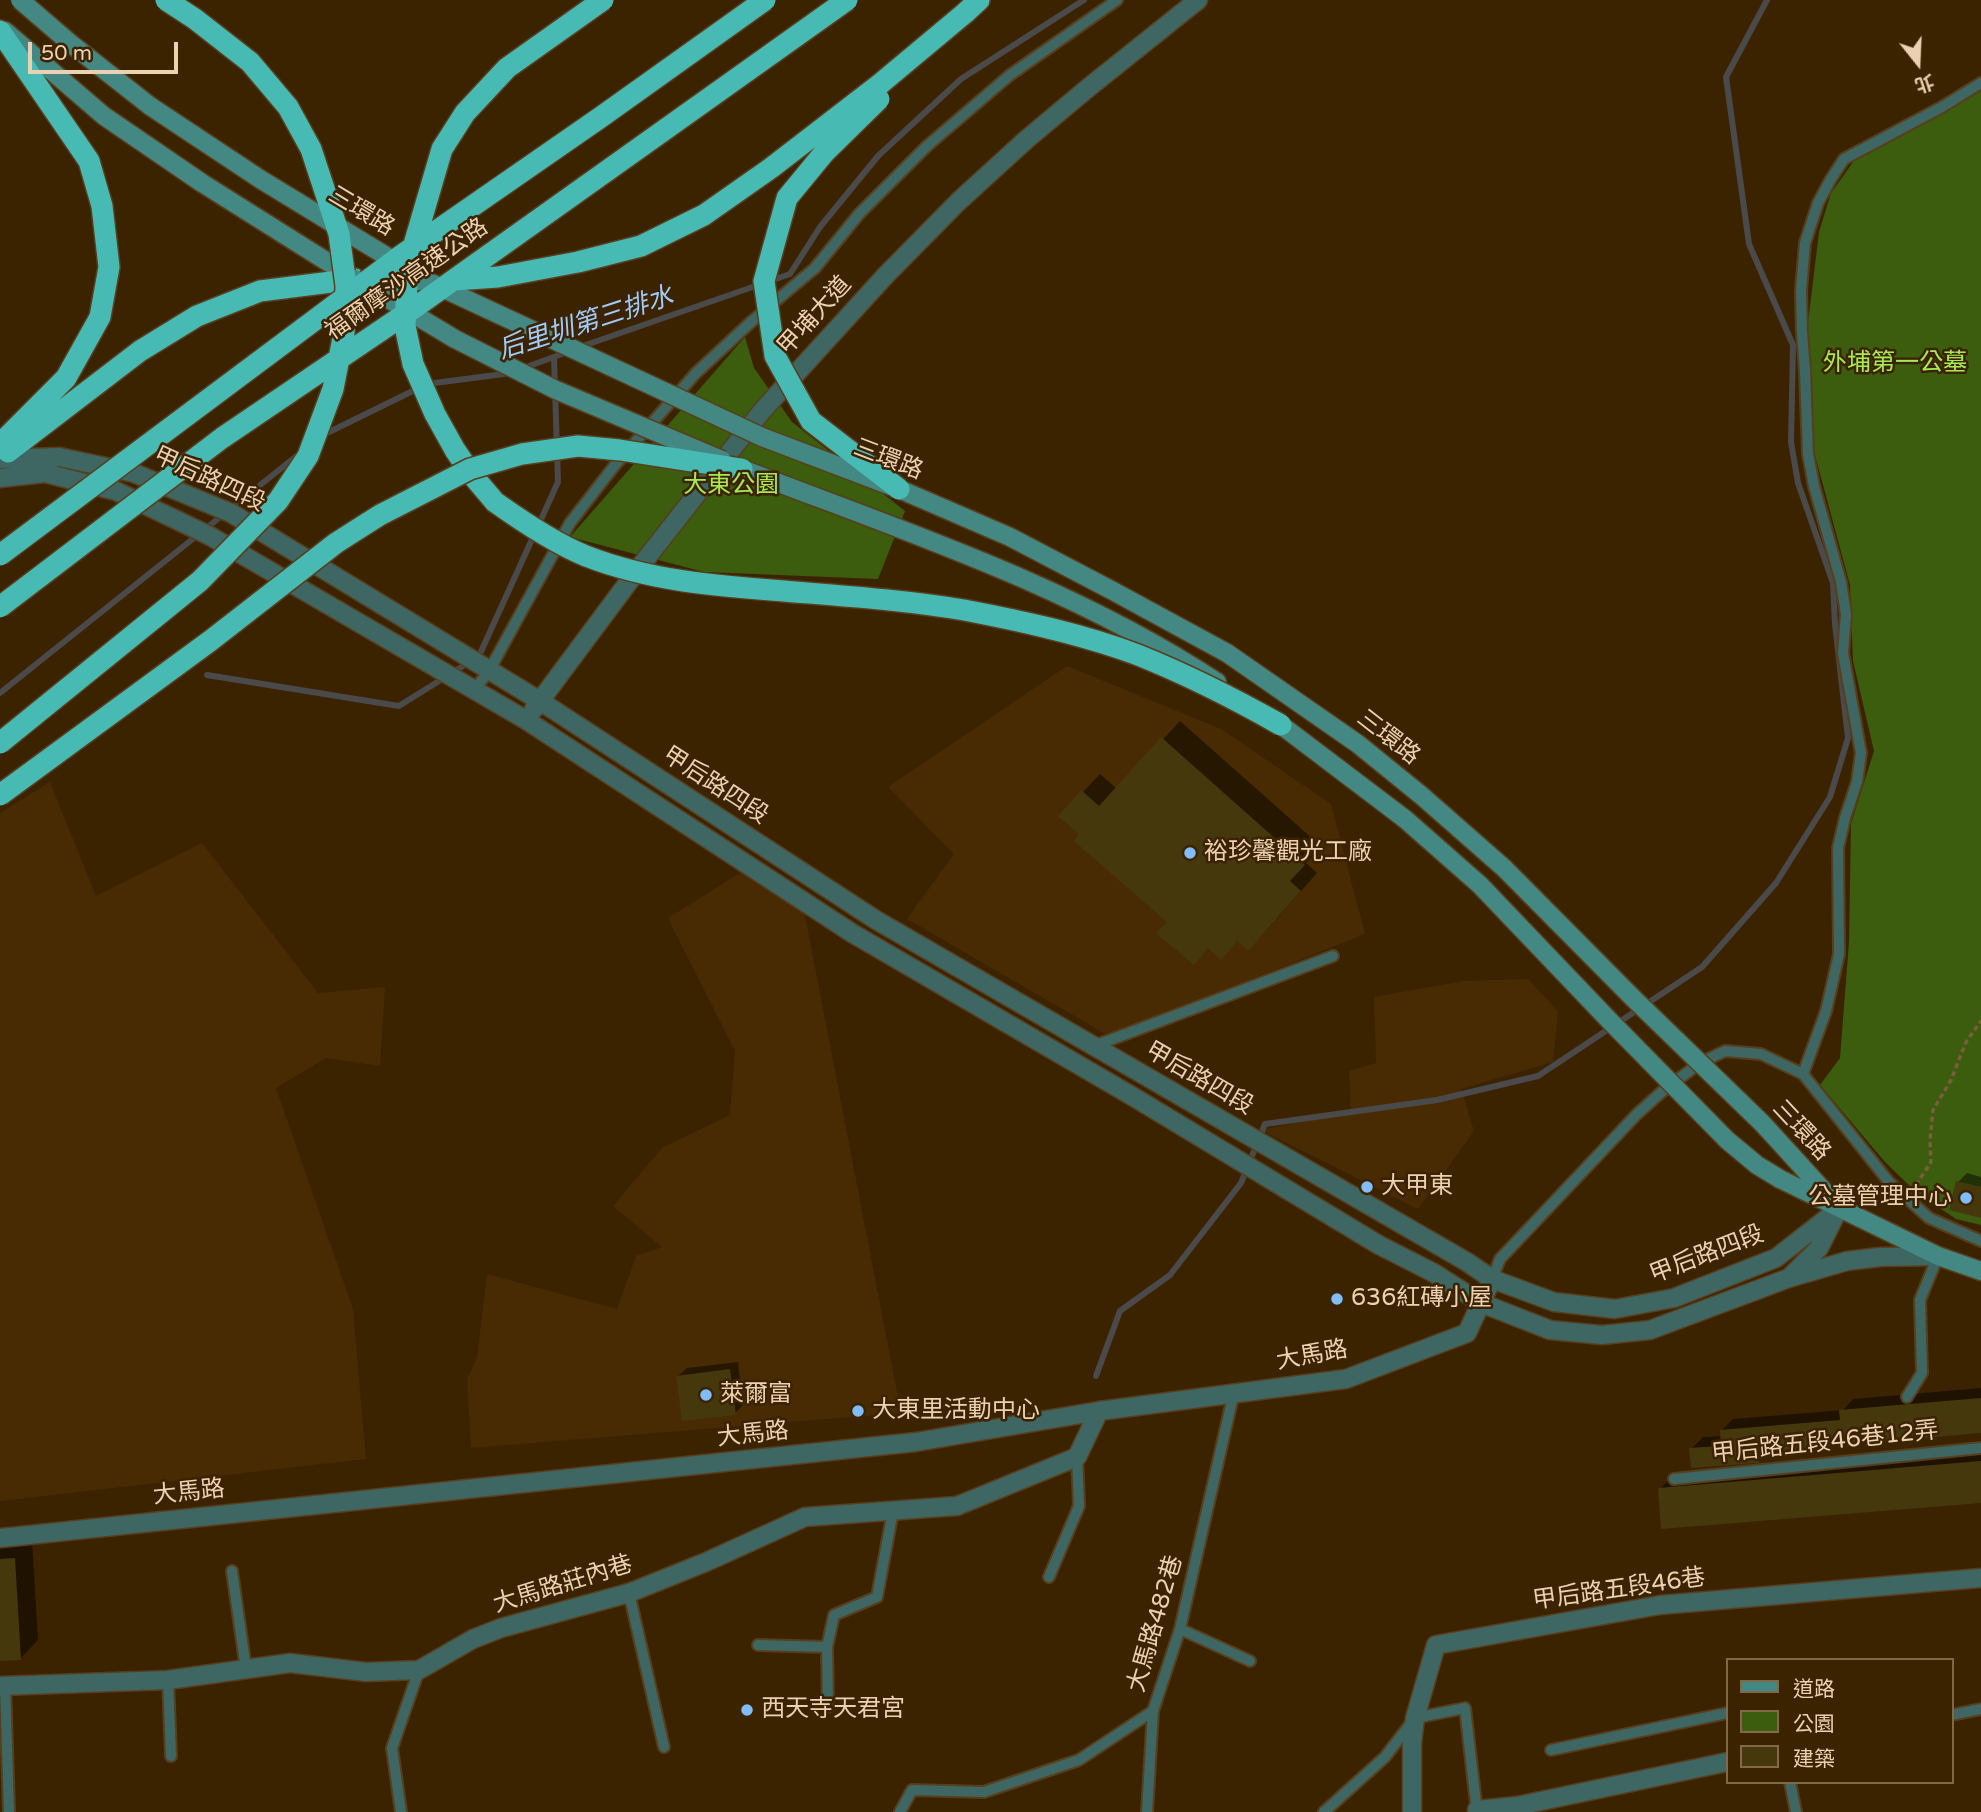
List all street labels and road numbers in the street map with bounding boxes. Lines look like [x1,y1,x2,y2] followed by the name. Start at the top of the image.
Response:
[323,181,399,243] street label: 三環路
[320,213,494,347] street label: 福爾摩沙高速公路
[772,271,858,361] street label: 甲埔大道
[849,434,927,486] street label: 三環路
[149,442,269,518] street label: 甲后路四段
[1351,704,1425,772] street label: 三環路
[657,741,773,831] street label: 甲后路四段
[1140,1037,1258,1121] street label: 甲后路四段
[1766,1095,1836,1167] street label: 三環路
[1646,1220,1768,1290] street label: 甲后路四段
[1274,1336,1350,1376] street label: 大馬路
[716,1417,790,1453] street label: 大馬路
[1710,1417,1940,1469] street label: 甲后路五段46巷12弄
[152,1475,226,1511] street label: 大馬路
[490,1550,636,1620] street label: 大馬路莊內巷
[1123,1552,1189,1696] street label: 大馬路482巷
[1531,1564,1707,1616] street label: 甲后路五段46巷

